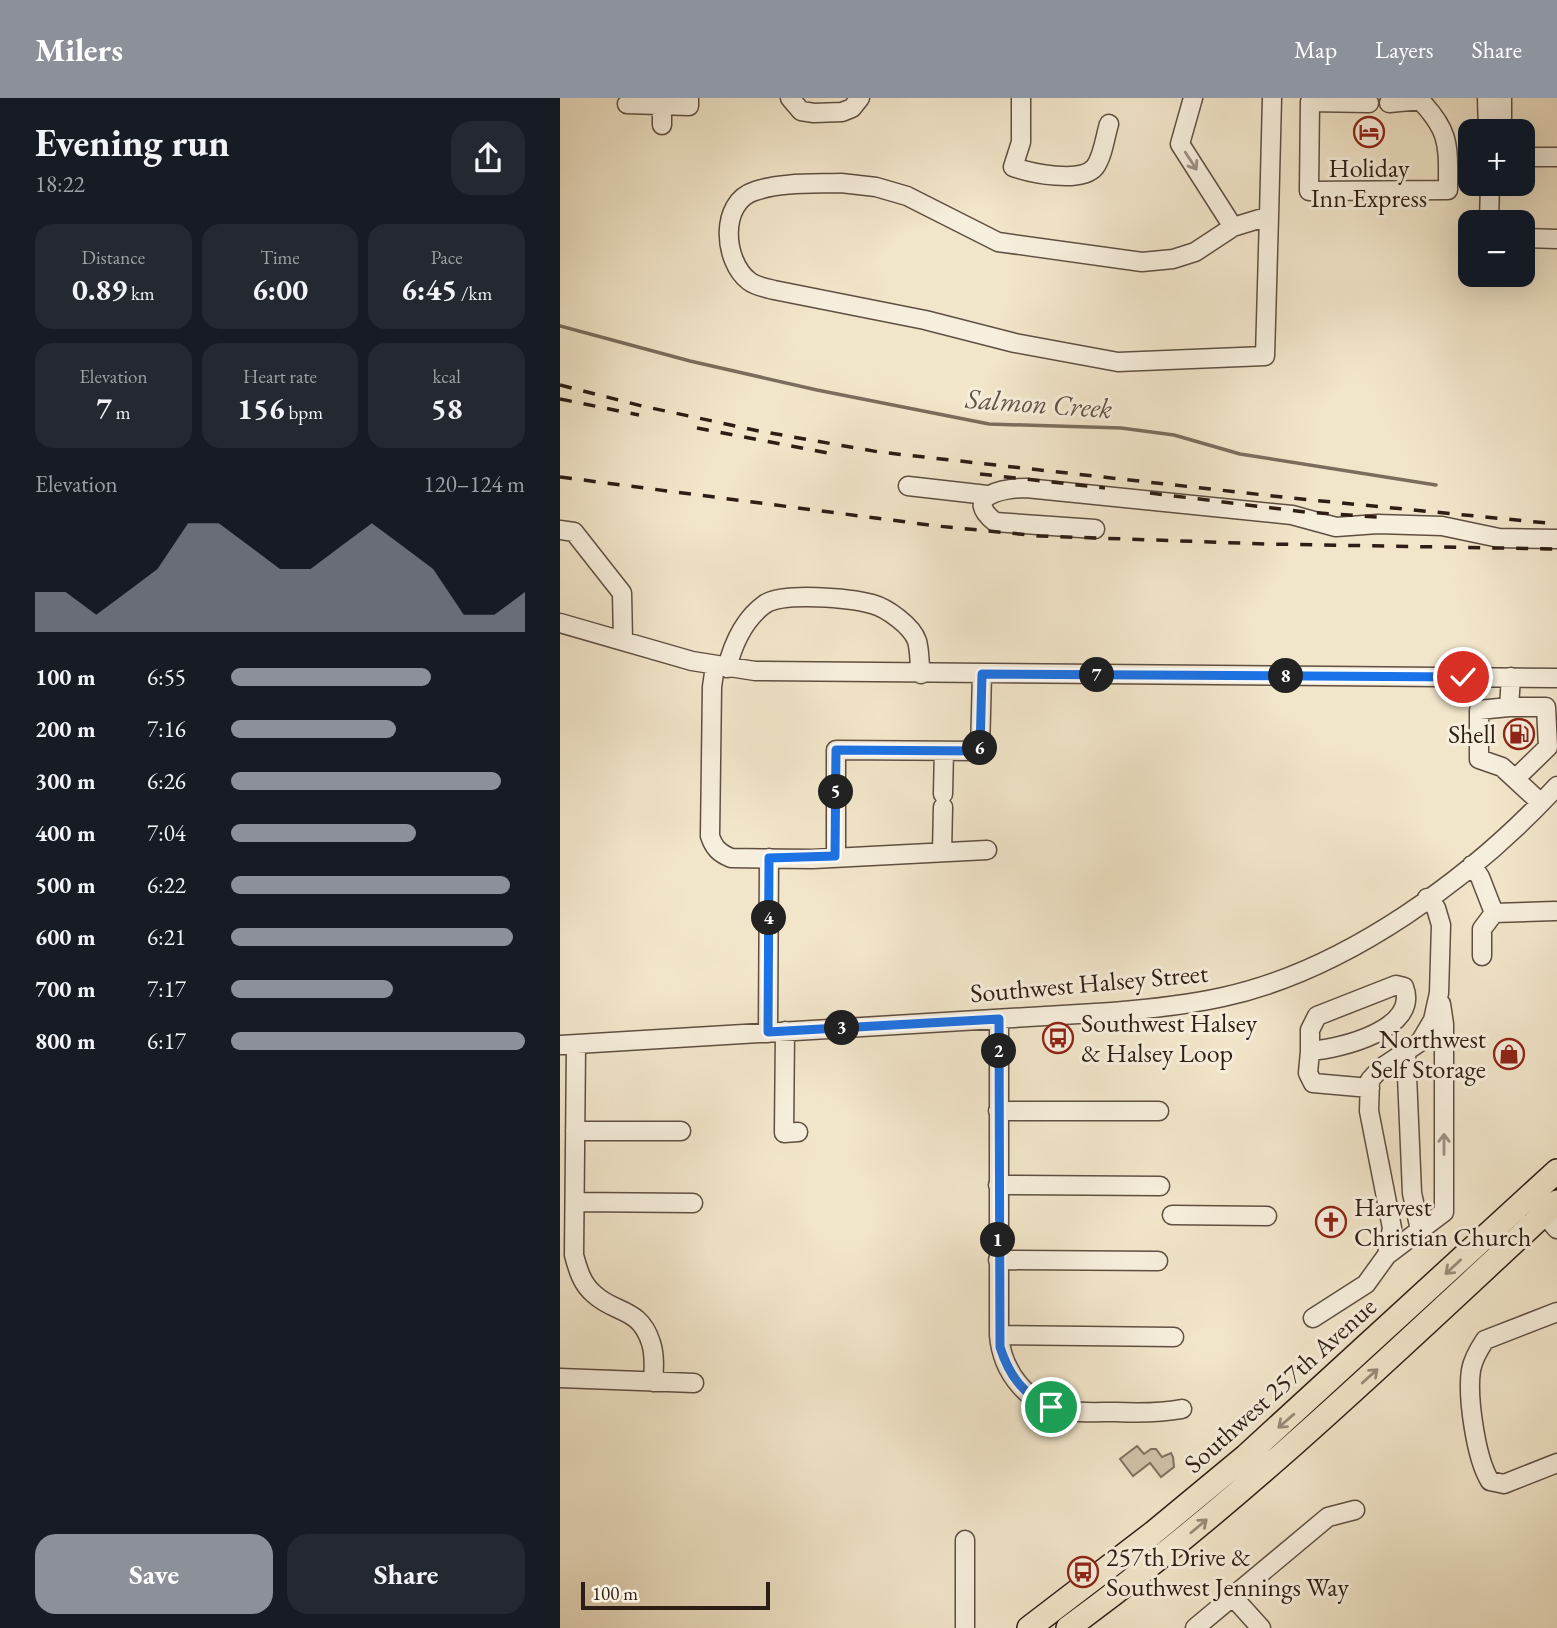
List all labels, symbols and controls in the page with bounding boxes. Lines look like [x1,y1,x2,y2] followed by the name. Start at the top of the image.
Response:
[35,28,123,71] text: Milers
[1294,34,1337,65] text: Map
[1375,34,1434,65] text: Layers
[1472,34,1522,65] text: Share
[1352,115,1386,149] hotel icon: Holiday Inn Express
[35,118,230,167] text: Evening run
[1458,119,1535,287] map controls
[1458,119,1535,196] button: +
[451,121,525,195] button: share
[1184,151,1198,171] one-way arrow
[1311,151,1427,215] place label: Holiday Inn Express
[35,169,85,199] text: 18:22
[1458,210,1535,287] button: −
[82,245,145,270] text: Distance
[260,245,300,270] text: Time
[431,245,463,270] text: Pace
[72,270,127,309] text: 0.89
[252,270,308,309] text: 6:00
[401,270,457,309] text: 6:45
[127,281,155,306] text: km
[457,281,492,306] text: /km
[79,364,148,389] text: Elevation
[243,364,317,389] text: Heart rate
[432,364,461,389] text: kcal
[964,380,1114,426] water label: Salmon Creek
[96,389,112,428] text: 7
[237,389,285,428] text: 156
[431,389,463,428] text: 58
[112,400,131,425] text: m
[285,400,323,425] text: bpm
[35,469,118,499] text: Elevation
[424,469,525,499] text: 120–124 m
[1433,647,1493,707] pin
[1080,658,1114,692] pin: 7
[1268,658,1304,694] pin: 8
[1444,658,1482,696] icon: check
[35,662,96,692] text: 100 m
[147,662,186,692] text: 6:55
[1091,662,1102,687] text: 7
[1280,663,1291,688] text: 8
[35,714,96,744] text: 200 m
[147,714,186,744] text: 7:16
[1448,717,1496,751] place label: Shell
[1502,717,1536,751] fuel station icon: Shell
[962,730,998,766] pin: 6
[974,735,985,760] text: 6
[35,766,96,796] text: 300 m
[147,766,186,796] text: 6:26
[818,774,854,810] pin: 5
[830,779,841,804] text: 5
[35,818,96,848] text: 400 m
[147,818,186,848] text: 7:04
[35,870,96,900] text: 500 m
[147,870,186,900] text: 6:22
[752,900,787,936] pin: 4
[763,905,774,930] text: 4
[35,922,96,952] text: 600 m
[147,922,186,952] text: 6:21
[969,956,1209,1010] street label: Southwest Halsey Street
[35,974,96,1004] text: 700 m
[147,974,186,1004] text: 7:17
[1081,1006,1258,1070] place label: Southwest Halsey & Halsey Loop
[824,1010,860,1046] pin: 3
[836,1015,847,1040] text: 3
[1041,1021,1075,1055] bus stop icon: Southwest Halsey & Halsey Loop
[1370,1022,1486,1086] place label: Northwest Self Storage
[35,1026,96,1056] text: 800 m
[147,1026,186,1056] text: 6:17
[982,1034,1017,1068] pin: 2
[1492,1037,1526,1071] shop icon: Northwest Self Storage
[993,1038,1004,1063] text: 2
[1437,1132,1451,1155] one-way arrow
[1354,1190,1531,1254] place label: Harvest Christian Church
[1314,1205,1348,1239] church icon: Harvest Christian Church
[980,1222,1016,1258] pin: 1
[992,1227,1003,1252] text: 1
[1445,1258,1462,1275] one-way arrow
[1177,1290,1383,1480] street label: Southwest 257th Avenue
[1361,1367,1378,1384] one-way arrow
[1021,1377,1081,1437] pin
[1032,1388,1070,1426] icon: arrive
[1277,1413,1295,1429] one-way arrow
[1190,1518,1208,1534] one-way arrow
[35,1534,273,1614] button: Save
[287,1534,525,1614] button: Share
[1106,1540,1349,1604] place label: 257th Drive & Southwest Jennings Way
[1066,1555,1100,1589] bus stop icon: 257th Drive & Southwest Jennings Way
[581,1579,770,1611] scale bar
[592,1581,638,1606] text: 100 m

